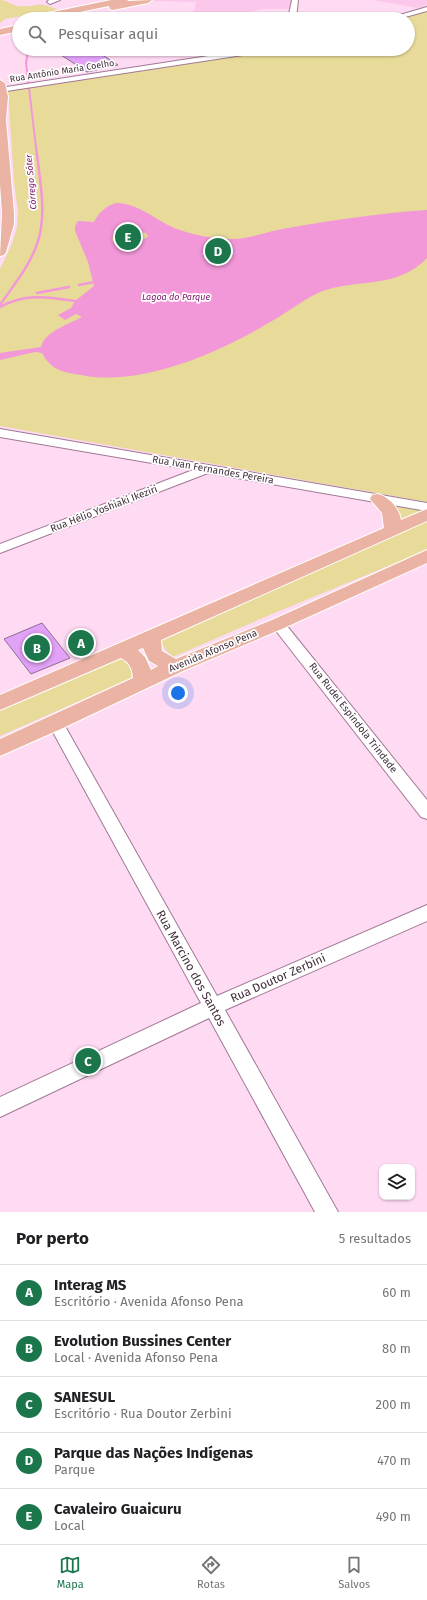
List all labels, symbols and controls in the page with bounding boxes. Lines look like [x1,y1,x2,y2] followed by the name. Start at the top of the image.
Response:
[12,12,415,56] search box
[26,23,48,45] icon: search
[58,25,158,43] text: Pesquisar aqui
[9,58,115,84] street label: Rua Antônio Maria Coelho
[24,154,38,210] water label: Córrego Sóter
[115,222,141,252] pin: E
[205,236,231,266] pin: D
[142,292,210,302] water label: Lagoa do Parque
[151,453,275,487] street label: Rua Ivan Fernandes Pereira
[49,483,159,535] street label: Rua Hélio Yoshiaki Ikeziri
[167,627,259,675] street label: Avenida Afonso Pena
[68,628,94,658] pin: A
[24,633,50,663] pin: B
[306,660,401,775] street label: Rua Rudel Espíndola Trindade
[168,683,188,703] your location
[153,908,229,1029] street label: Rua Marcino dos Santos
[228,951,328,1005] street label: Rua Doutor Zerbini
[75,1046,101,1076] pin: C
[379,1164,415,1200] map controls
[379,1164,415,1200] button: layers
[16,1228,89,1249] text: Por perto
[339,1231,411,1246] text: 5 resultados
[54,1276,126,1294] text: Interag MS
[25,1285,33,1300] text: A
[382,1285,411,1300] text: 60 m
[54,1294,244,1309] text: Escritório · Avenida Afonso Pena
[54,1332,231,1350] text: Evolution Bussines Center
[25,1341,33,1356] text: B
[382,1341,411,1356] text: 80 m
[54,1350,218,1365] text: Local · Avenida Afonso Pena
[54,1388,115,1406] text: SANESUL
[25,1397,33,1412] text: C
[375,1397,411,1412] text: 200 m
[54,1406,232,1421] text: Escritório · Rua Doutor Zerbini
[54,1444,253,1462] text: Parque das Nações Indígenas
[25,1453,33,1468] text: D
[377,1453,411,1468] text: 470 m
[54,1462,95,1477] text: Parque
[54,1500,182,1518] text: Cavaleiro Guaicuru
[26,1509,32,1524] text: E
[376,1509,411,1524] text: 490 m
[54,1518,85,1533] text: Local
[57,1554,84,1591] tab: Mapa
[197,1554,225,1591] tab: Rotas
[338,1554,370,1591] tab: Salvos

